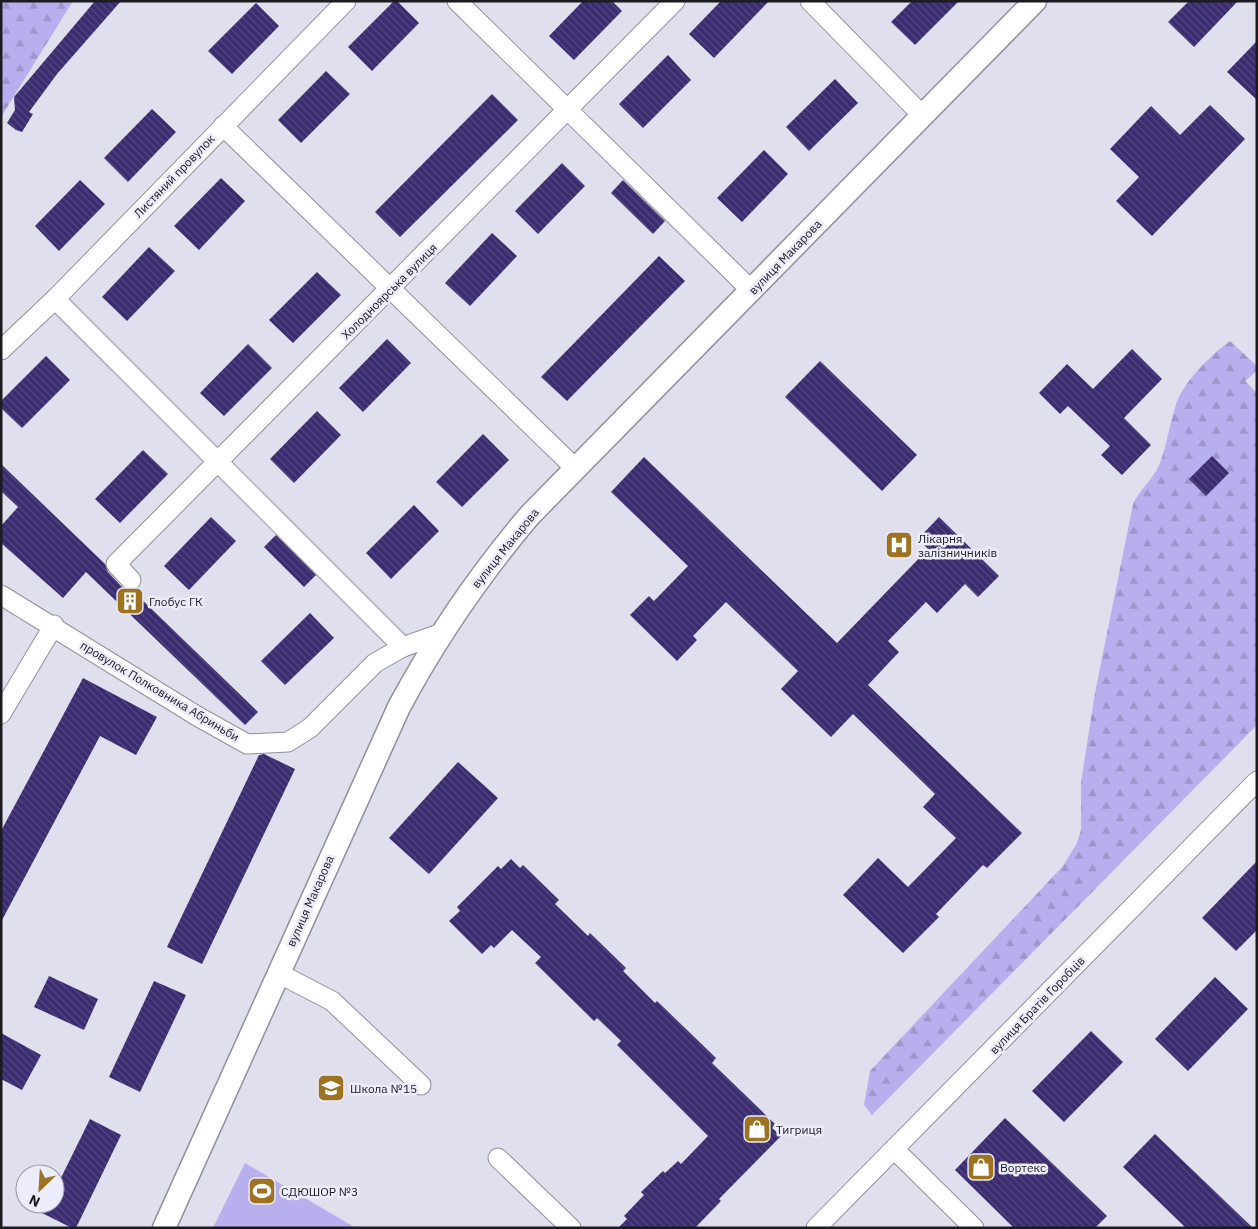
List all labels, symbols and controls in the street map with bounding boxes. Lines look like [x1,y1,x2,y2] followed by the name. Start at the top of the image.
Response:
[130,131,218,221] street label: Листяний провулок
[745,216,825,298] street label: вулиця Макарова
[338,240,440,342] street label: Холодноярська вулиця
[468,505,542,591] street label: вулиця Макарова
[884,530,914,560] hospital icon: Лікарня залізничників
[918,531,997,560] place label: Лікарня залізничників
[115,586,145,616] building icon: Глобус ГК
[149,594,203,609] place label: Глобус ГК
[78,637,242,745] street label: провулок Полковника Абриньби
[283,852,337,949] street label: вулиця Макарова
[986,953,1088,1057] street label: вулиця Братів Горобців
[316,1073,346,1103] school or university icon: Школа №15
[350,1081,417,1096] place label: Школа №15
[742,1114,772,1144] shop icon: Тигриця
[776,1122,822,1137] place label: Тигриця
[966,1152,996,1182] shop icon: Вортекс
[1000,1160,1046,1175] place label: Вортекс
[15,1164,65,1214] north arrow
[247,1176,277,1206] sports icon: СДЮШОР №3
[281,1184,358,1199] place label: СДЮШОР №3
[26,1190,43,1211] text: N

